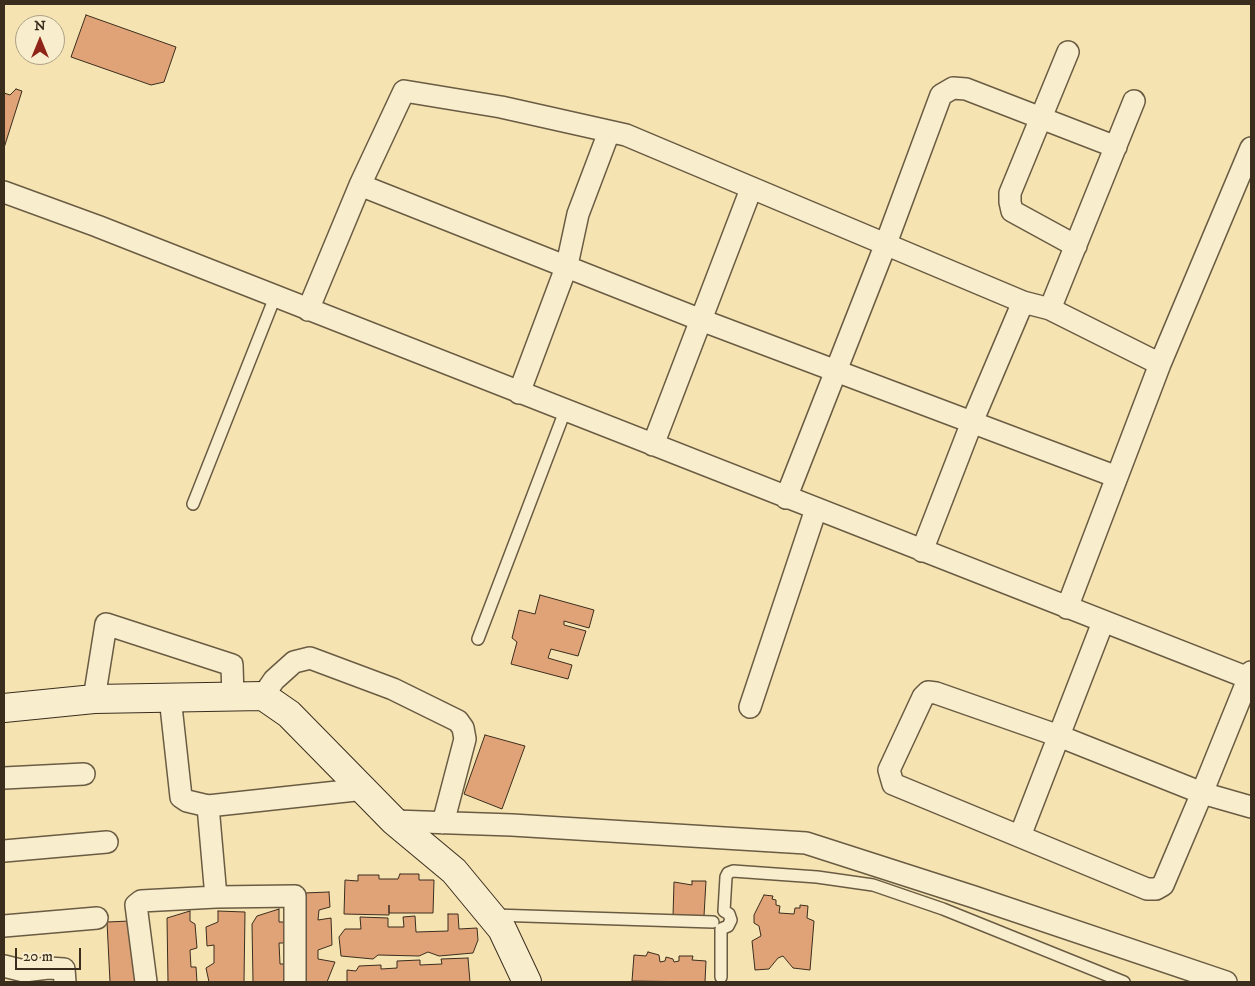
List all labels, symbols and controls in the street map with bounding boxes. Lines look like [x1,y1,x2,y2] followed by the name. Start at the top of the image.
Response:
[15,15,65,65] north arrow
[34,17,46,35] text: N
[18,938,84,970] scale bar
[23,947,53,966] text: 20 m

